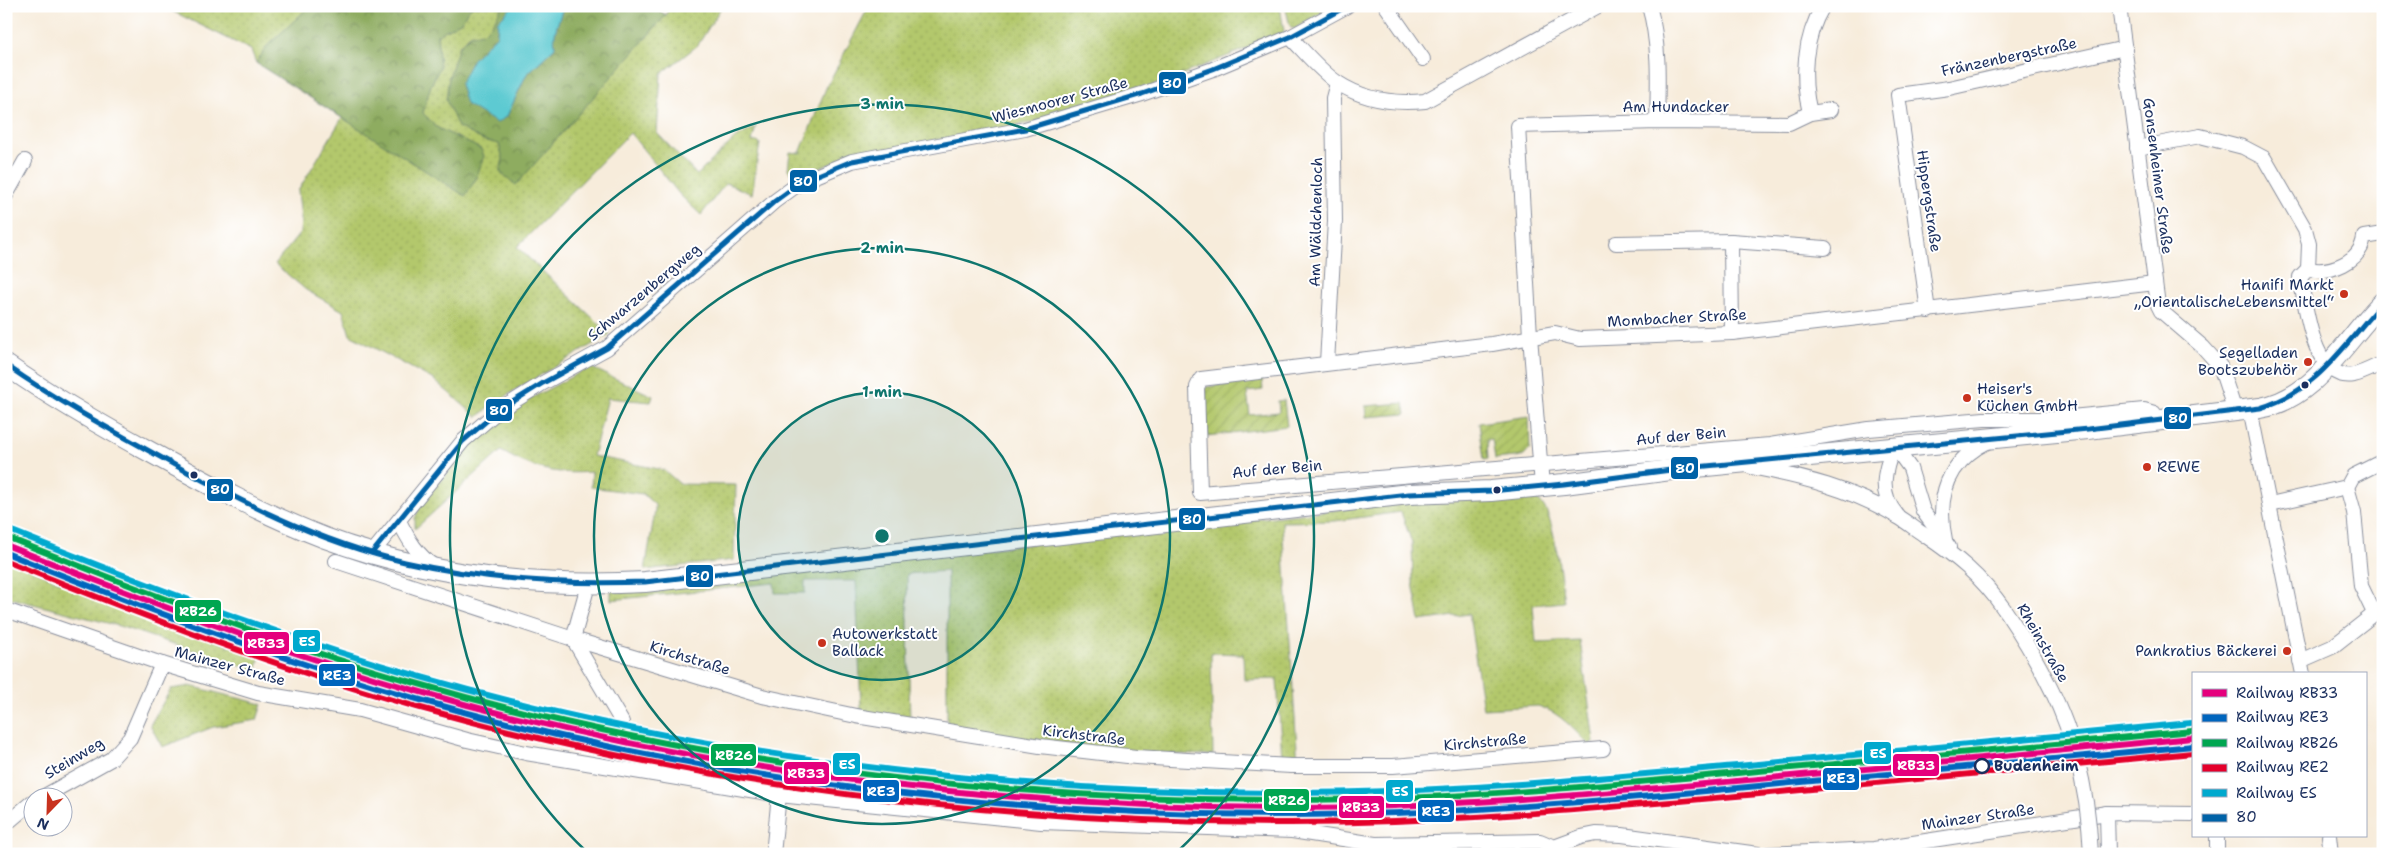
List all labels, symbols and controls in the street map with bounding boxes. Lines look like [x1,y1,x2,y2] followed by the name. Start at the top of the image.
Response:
[1939,33,2079,81] street label: Fränzenbergstraße
[1158,71,1187,95] line badge: 80
[990,72,1130,128] street label: Wiesmoorer Straße
[1162,74,1182,92] text: 80
[860,94,904,114] text: 3 min
[1623,97,1729,117] street label: Am Hundacker
[2138,97,2178,255] street label: Gonsenheimer Straße
[1912,149,1946,253] street label: Hippergstraße
[1305,157,1327,287] street label: Am Wäldchenloch
[789,169,818,193] line badge: 80
[793,172,813,190] text: 80
[860,238,904,258] text: 2 min
[583,239,705,345] street label: Schwarzenbergweg
[2134,275,2334,312] place label: Hanifi Markt „OrientalischeLebensmittel“
[2338,288,2350,300] marker: Hanifi Markt „OrientalischeLebensmittel“
[1607,304,1747,332] street label: Mombacher Straße
[2198,343,2298,380] place label: Segelladen Bootszubehör
[2302,356,2314,368] marker: Segelladen Bootszubehör
[1977,379,2078,416] place label: Heiser's Küchen GmbH
[2300,380,2310,390] unlabelled marker
[862,382,902,402] text: 1 min
[1961,392,1973,404] marker: Heiser's Küchen GmbH
[485,398,513,422] line badge: 80
[489,401,509,419] text: 80
[2163,406,2192,430] line badge: 80
[2168,409,2188,427] text: 80
[1635,422,1727,450] street label: Auf der Bein
[1231,455,1323,483] street label: Auf der Bein
[1670,456,1699,480] line badge: 80
[2157,457,2200,477] place label: REWE
[1675,459,1695,477] text: 80
[2141,461,2153,473] marker: REWE
[189,470,199,480] unlabelled marker
[206,478,234,502] line badge: 80
[210,480,230,498] text: 80
[1492,485,1502,495] unlabelled marker
[1178,507,1206,531] line badge: 80
[1182,510,1202,528] text: 80
[873,527,891,545] centre of rings
[685,564,714,588] line badge: 80
[690,567,710,585] text: 80
[174,599,222,623] line badge: RB26
[2012,600,2074,686] street label: Rheinstraße
[179,602,217,620] text: RB26
[832,624,938,661] place label: Autowerkstatt Ballack
[292,629,321,653] line badge: ES
[243,631,290,655] line badge: RB33
[298,632,316,650] text: ES
[247,634,285,652] text: RB33
[647,636,733,680] street label: Kirchstraße
[816,637,828,649] marker: Autowerkstatt Ballack
[2135,641,2277,661] place label: Pankratius Bäckerei
[172,642,288,690] street label: Mainzer Straße
[2281,645,2293,657] marker: Pankratius Bäckerei
[318,663,356,687] line badge: RE3
[323,666,352,684] text: RE3
[2192,672,2366,838] legend
[2236,683,2338,703] text: Railway RB33
[2236,707,2329,727] text: Railway RE3
[1041,720,1127,750] street label: Kirchstraße
[1443,728,1527,756] street label: Kirchstraße
[41,732,107,784] street label: Steinweg
[2236,733,2339,753] text: Railway RB26
[1863,741,1892,765] line badge: ES
[710,743,757,767] line badge: RB26
[1869,744,1887,762] text: ES
[715,746,753,764] text: RB26
[832,752,861,776] line badge: ES
[1892,753,1940,777] line badge: RB33
[838,755,856,773] text: ES
[1897,756,1935,774] text: RB33
[1994,756,2079,776] place label: Budenheim
[2236,757,2329,777] text: Railway RE2
[1974,758,1990,774] marker: Budenheim
[783,761,830,785] line badge: RB33
[787,764,825,782] text: RB33
[1822,767,1860,791] line badge: RE3
[1827,769,1856,787] text: RE3
[862,779,900,803] line badge: RE3
[1385,779,1414,803] line badge: ES
[867,782,896,800] text: RE3
[1391,782,1409,800] text: ES
[2236,783,2317,803] text: Railway ES
[22,788,72,838] north arrow
[1263,788,1310,812] line badge: RB26
[1268,791,1306,809] text: RB26
[1338,795,1385,819] line badge: RB33
[1342,798,1380,816] text: RB33
[1417,799,1455,823] line badge: RE3
[1920,799,2036,835] street label: Mainzer Straße
[1422,802,1451,820] text: RE3
[2236,807,2257,827] text: 80
[34,814,52,834] text: N

